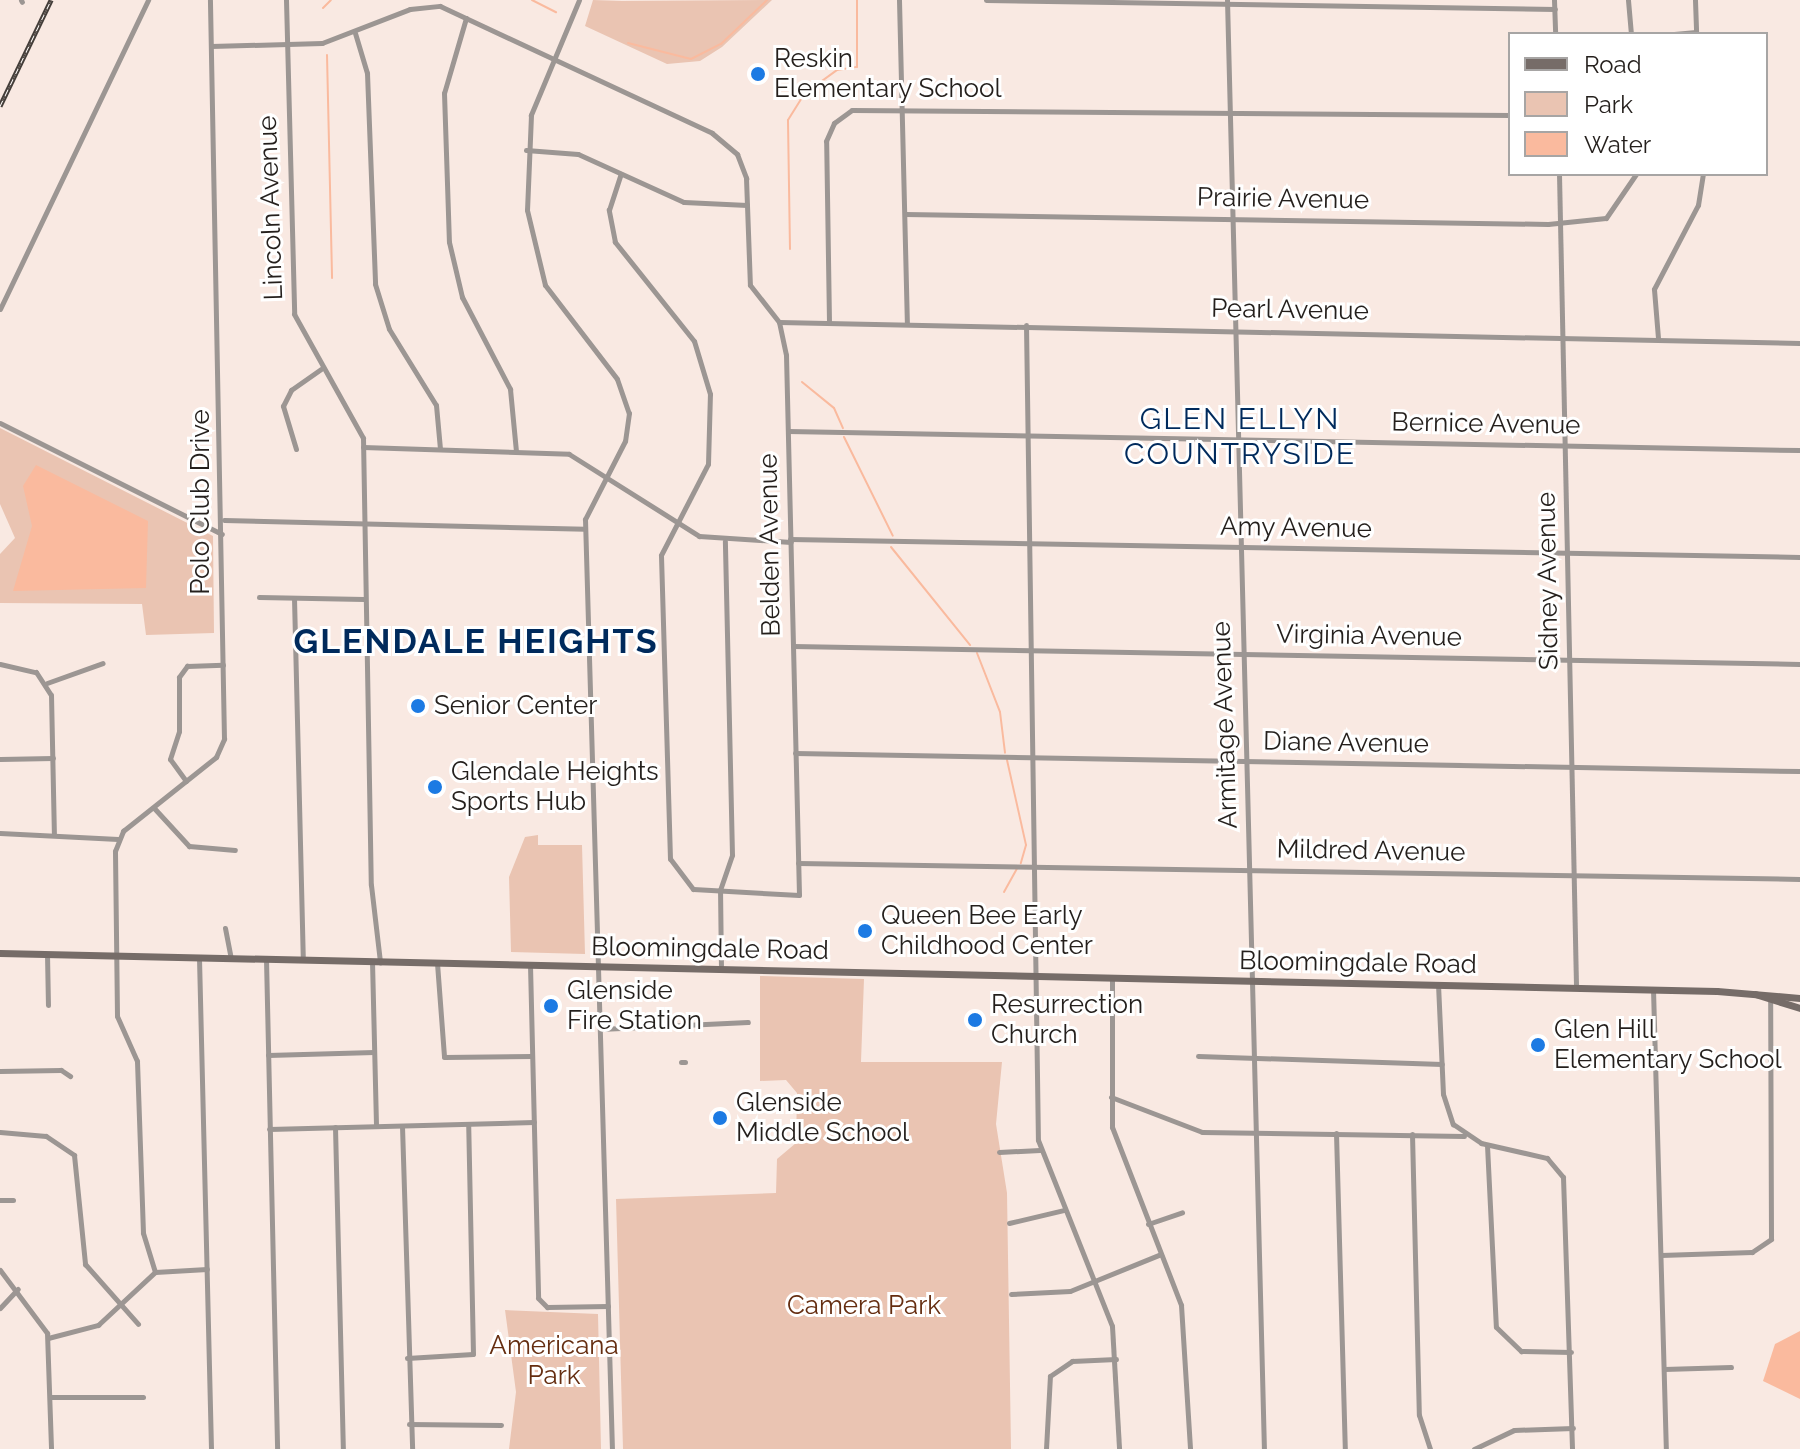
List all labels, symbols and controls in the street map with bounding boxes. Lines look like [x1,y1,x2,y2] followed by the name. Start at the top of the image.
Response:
[1508,32,1768,176] legend
[774,43,1002,104] place label: Reskin Elementary School
[1584,50,1642,79] text: Road
[749,65,767,83] marker: Reskin Elementary School
[1584,90,1633,119] text: Park
[252,115,290,301] street label: Lincoln Avenue
[1584,130,1651,159] text: Water
[1196,182,1370,216] street label: Prairie Avenue
[1210,293,1370,327] street label: Pearl Avenue
[1124,401,1356,472] district label: GLEN ELLYN COUNTRYSIDE
[1391,407,1581,441] street label: Bernice Avenue
[185,409,217,595] street label: Polo Club Drive
[753,453,787,637] street label: Belden Avenue
[1531,491,1565,671] street label: Sidney Avenue
[1219,511,1373,545] street label: Amy Avenue
[1275,619,1463,653] street label: Virginia Avenue
[1206,620,1244,830] street label: Armitage Avenue
[294,622,658,662] district label: GLENDALE HEIGHTS
[434,690,598,722] place label: Senior Center
[409,697,427,715] marker: Senior Center
[1262,726,1430,760] street label: Diane Avenue
[451,756,659,818] place label: Glendale Heights Sports Hub
[426,778,444,796] marker: Glendale Heights Sports Hub
[1276,834,1466,868] street label: Mildred Avenue
[881,900,1093,962] place label: Queen Bee Early Childhood Center
[856,922,874,940] marker: Queen Bee Early Childhood Center
[591,931,829,967] street label: Bloomingdale Road
[1239,945,1477,981] street label: Bloomingdale Road
[567,975,702,1036] place label: Glenside Fire Station
[991,989,1143,1050] place label: Resurrection Church
[542,997,560,1015] marker: Glenside Fire Station
[966,1011,984,1029] marker: Resurrection Church
[1554,1014,1782,1076] place label: Glen Hill Elementary School
[1529,1036,1547,1054] marker: Glen Hill Elementary School
[736,1087,909,1148] place label: Glenside Middle School
[711,1109,729,1127] marker: Glenside Middle School
[787,1290,941,1322] park label: Camera Park
[489,1330,619,1392] park label: Americana Park

